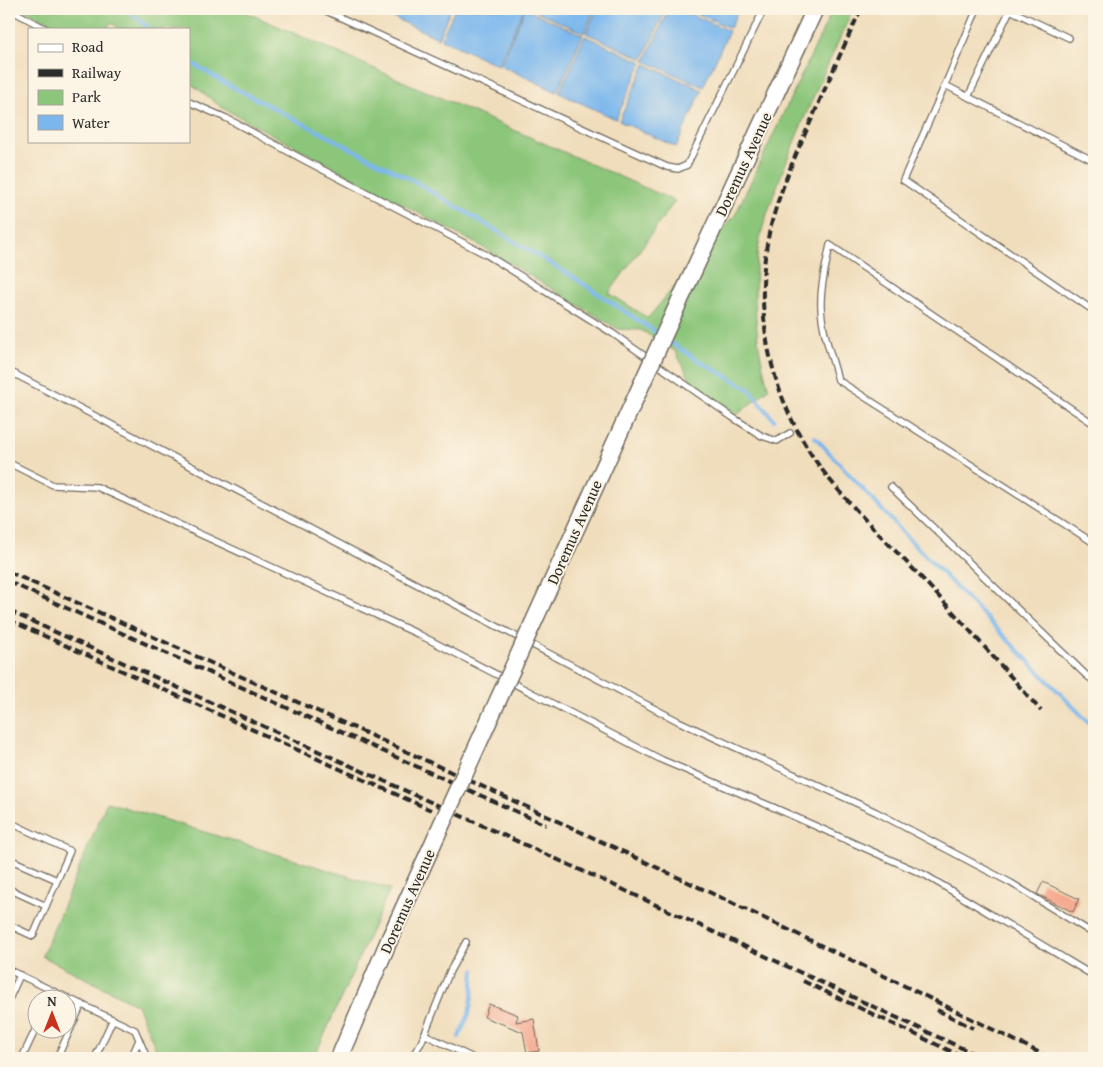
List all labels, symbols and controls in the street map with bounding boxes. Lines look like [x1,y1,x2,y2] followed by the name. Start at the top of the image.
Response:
[28,28,190,142] legend
[72,36,103,57] text: Road
[72,62,122,83] text: Railway
[72,86,101,107] text: Park
[708,108,778,220] street label: Doremus Avenue
[72,112,110,133] text: Water
[540,476,608,588] street label: Doremus Avenue
[373,845,441,957] street label: Doremus Avenue
[28,990,78,1040] north arrow
[47,991,57,1011] text: N

